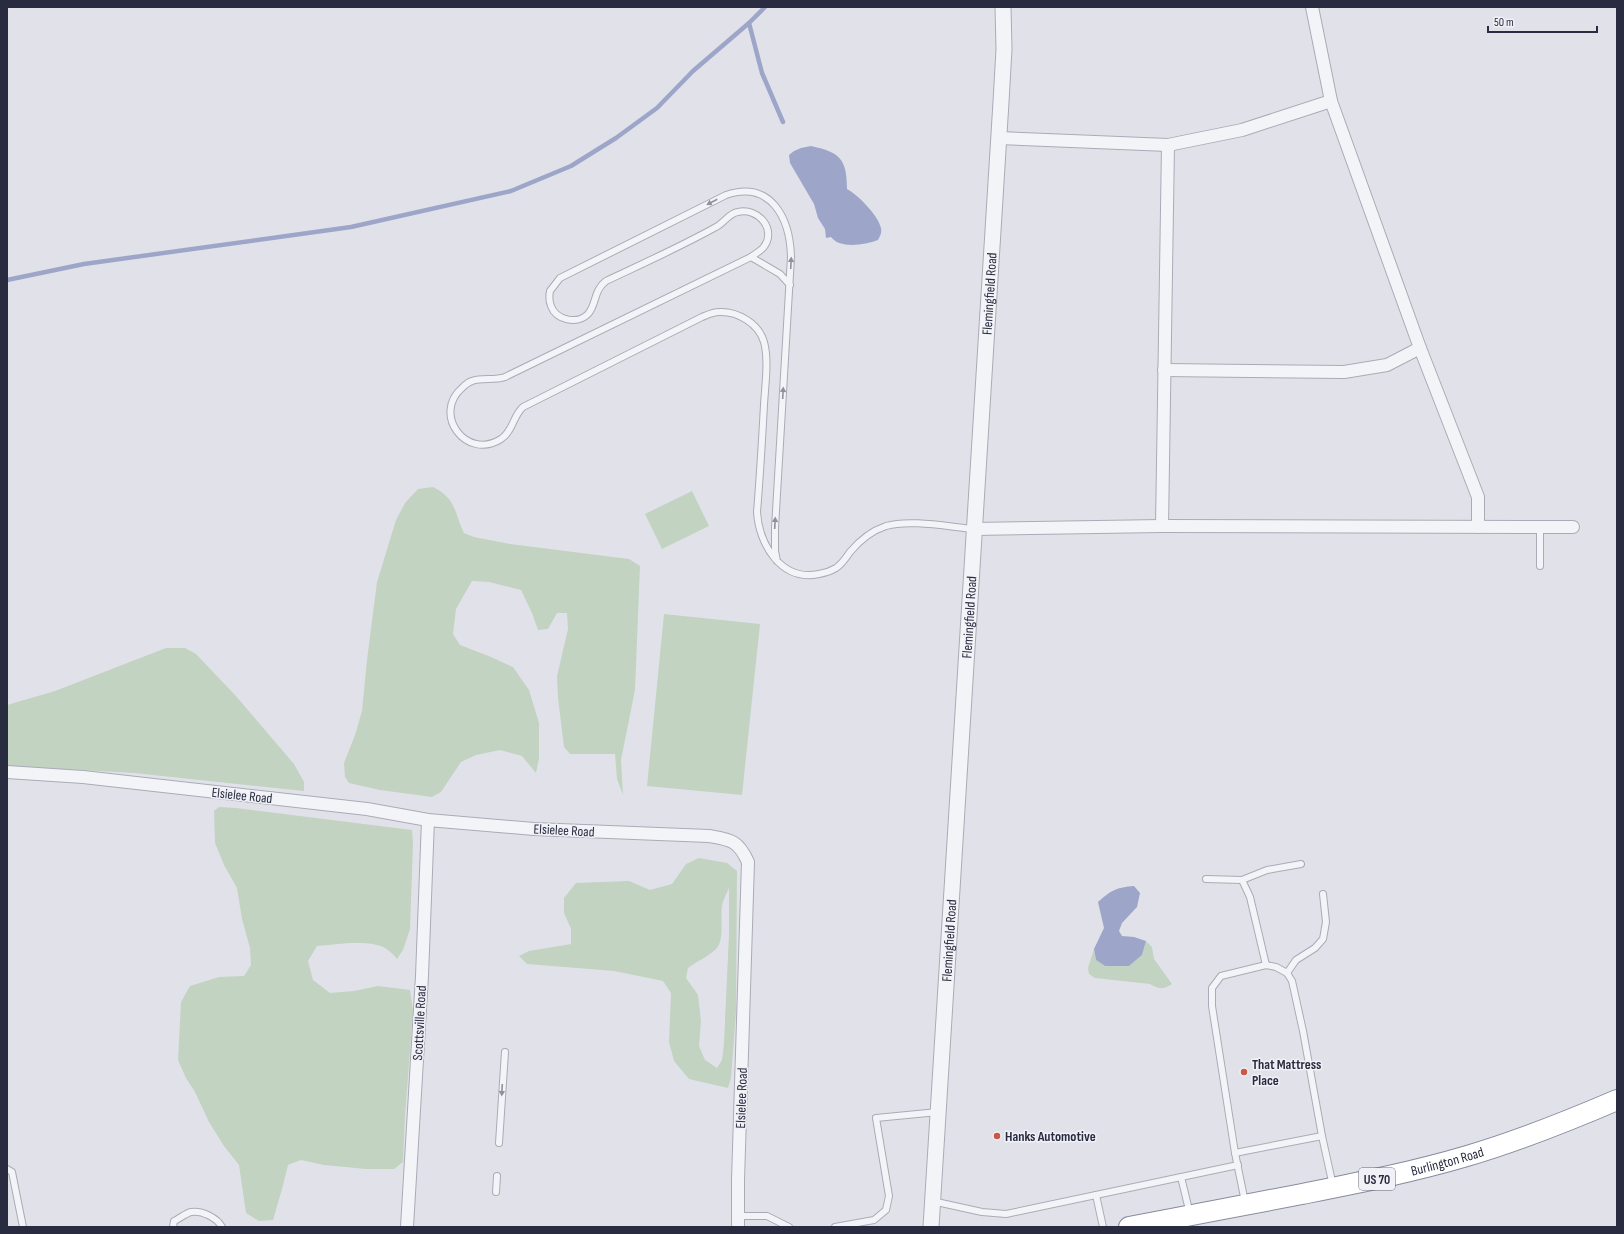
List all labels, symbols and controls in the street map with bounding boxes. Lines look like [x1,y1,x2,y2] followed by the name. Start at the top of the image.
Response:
[1488,8,1597,34] scale bar
[1494,15,1514,30] text: 50 m
[707,199,718,205] one-way arrow
[979,252,1001,336] street label: Flemingfield Road
[788,256,794,269] one-way arrow
[780,387,787,399] one-way arrow
[772,517,779,529] one-way arrow
[958,575,981,659] street label: Flemingfield Road
[211,784,273,807] street label: Elsielee Road
[533,820,595,841] street label: Elsielee Road
[938,899,960,982] street label: Flemingfield Road
[409,985,430,1061] street label: Scottsville Road
[1252,1056,1321,1089] place label: That Mattress Place
[732,1067,751,1129] street label: Elsielee Road
[1239,1067,1249,1077] marker: That Mattress Place
[499,1084,506,1096] one-way arrow
[1005,1128,1096,1145] place label: Hanks Automotive
[992,1131,1002,1141] marker: Hanks Automotive
[1409,1143,1486,1180] street label: Burlington Road
[1359,1168,1395,1190] road number: US 70

